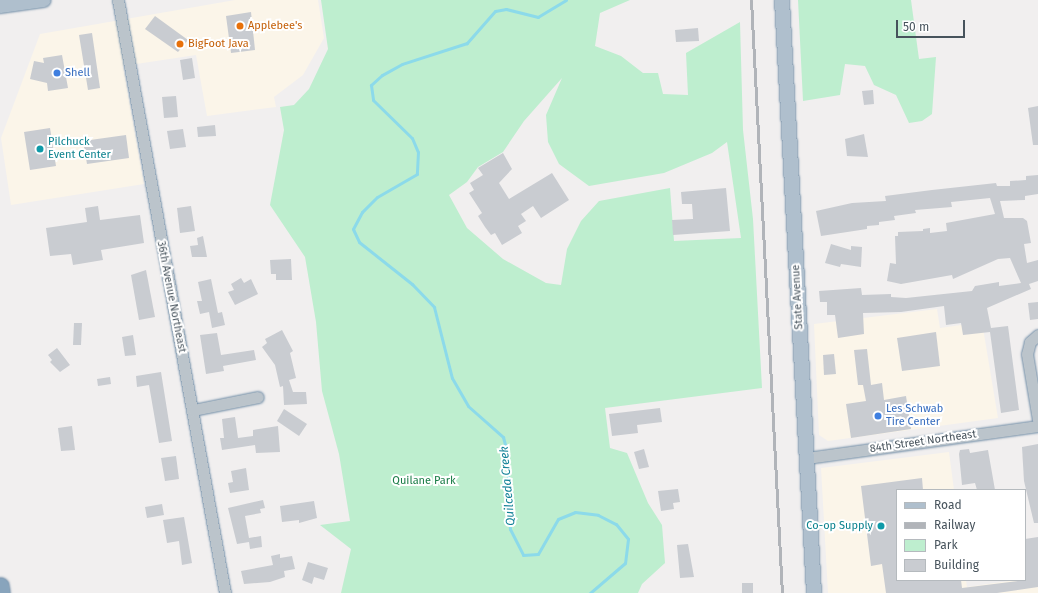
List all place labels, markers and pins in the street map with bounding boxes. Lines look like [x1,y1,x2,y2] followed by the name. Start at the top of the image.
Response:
[248,19,302,33] place label: Applebee's
[235,21,245,31] marker: Applebee's
[188,37,249,51] place label: BigFoot Java
[175,39,185,49] marker: BigFoot Java
[65,66,90,80] place label: Shell
[52,68,62,78] marker: Shell
[48,136,111,162] place label: Pilchuck Event Center
[35,144,45,154] marker: Pilchuck Event Center
[886,403,943,429] place label: Les Schwab Tire Center
[873,411,883,421] marker: Les Schwab Tire Center
[806,519,873,533] place label: Co-op Supply
[876,521,886,531] marker: Co-op Supply

